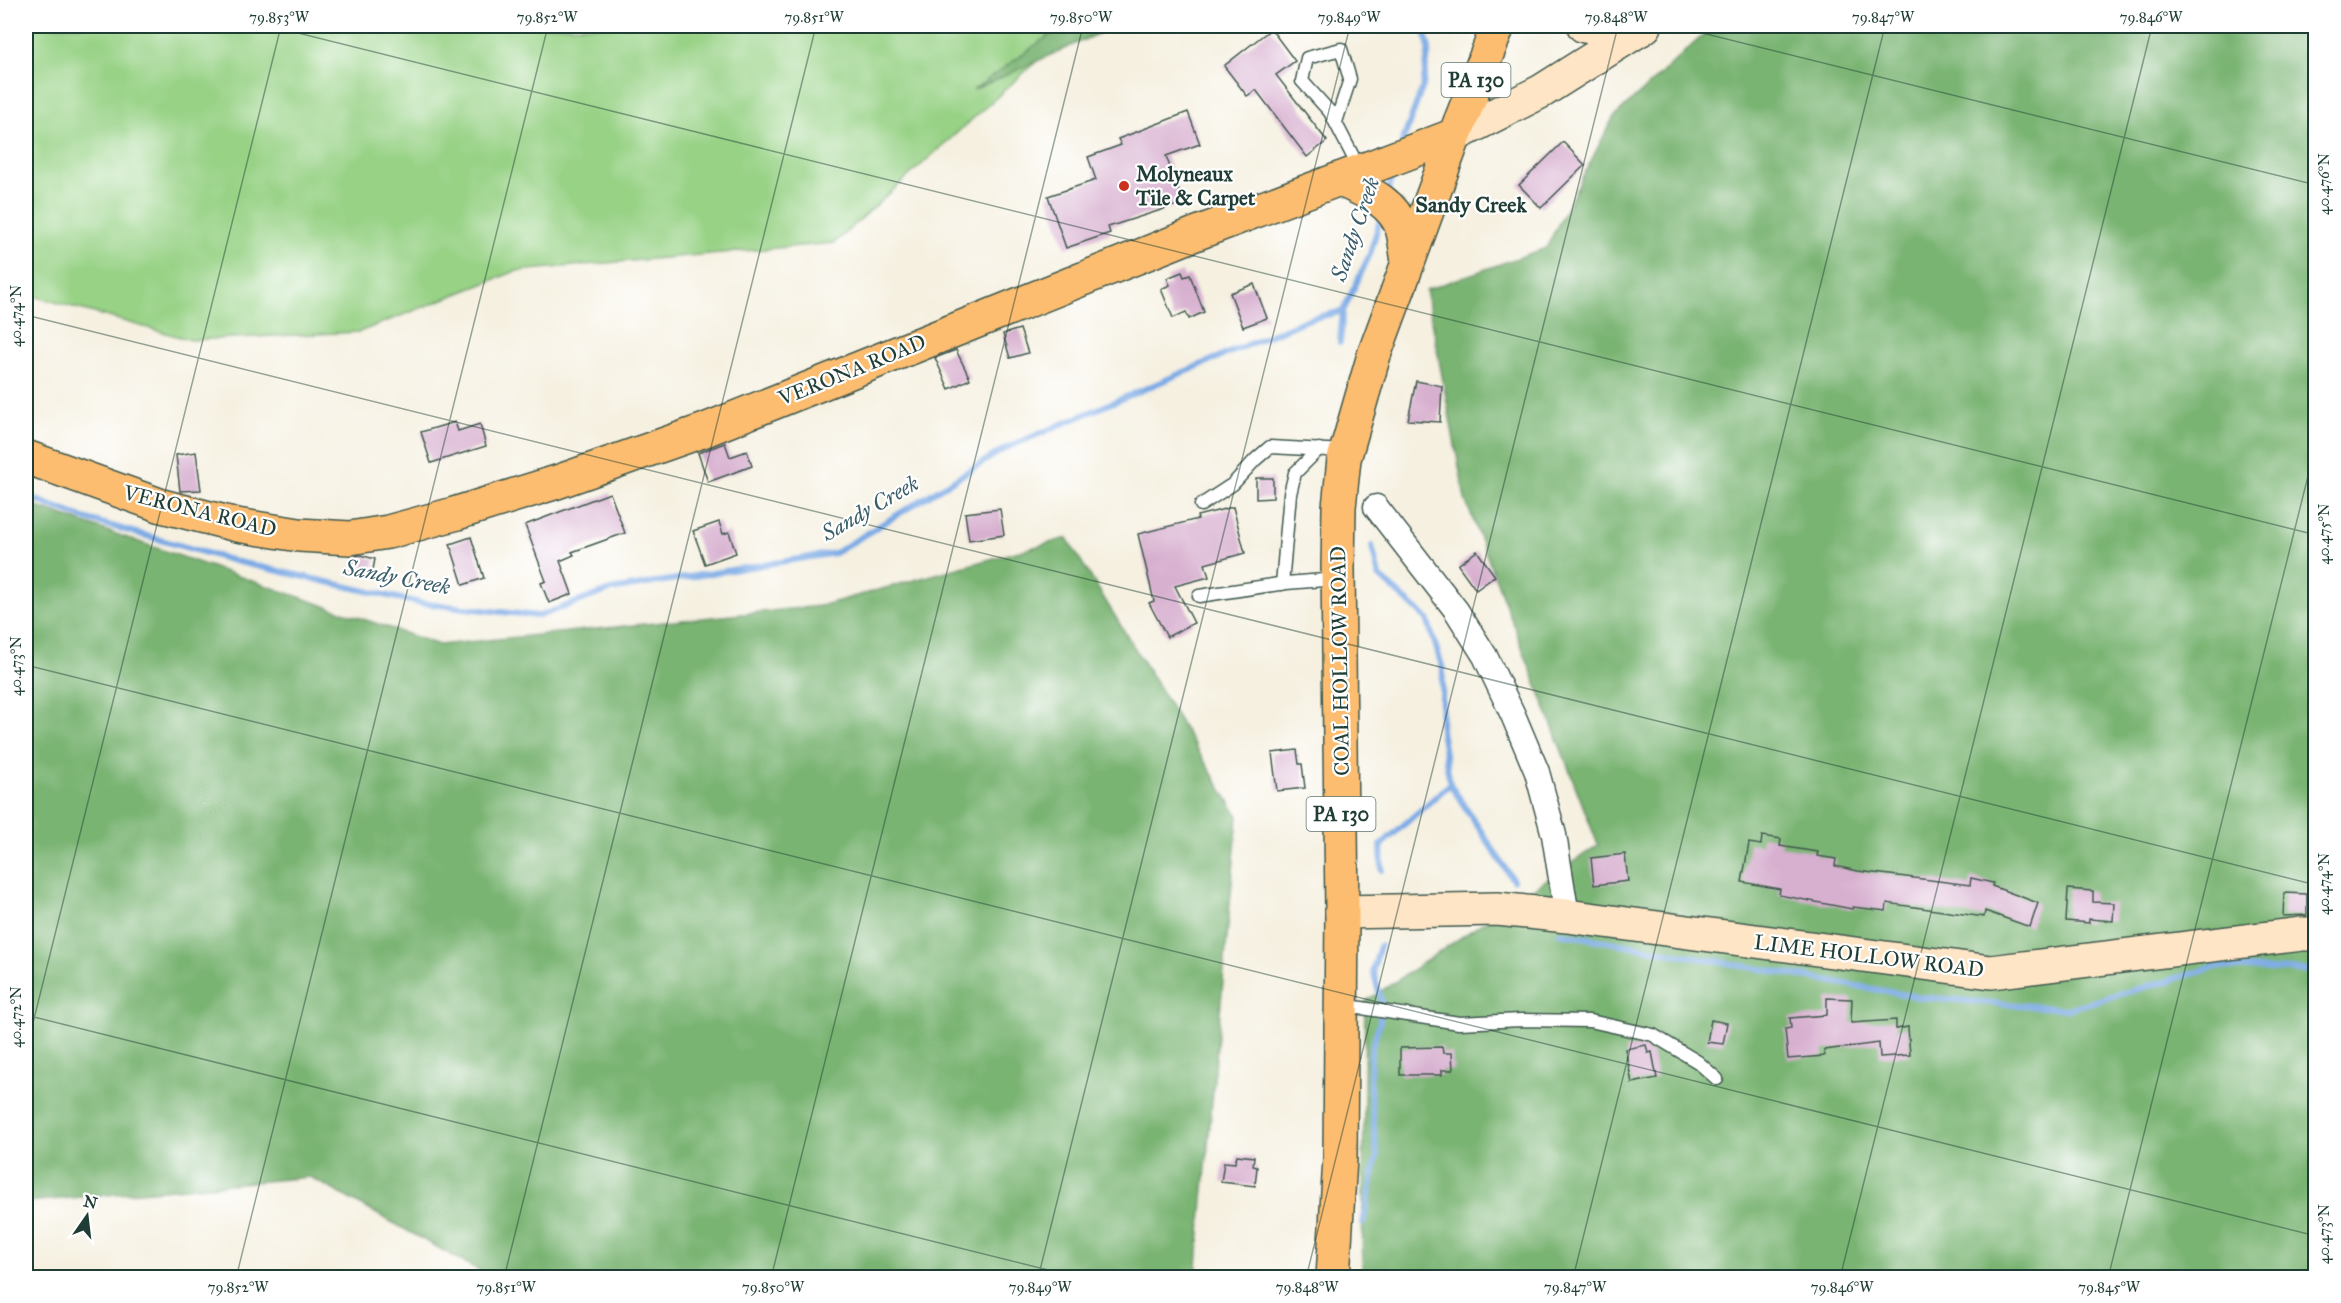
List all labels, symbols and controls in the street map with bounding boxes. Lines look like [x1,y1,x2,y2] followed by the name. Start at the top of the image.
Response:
[249,8,310,26] text: 79.853°W
[516,8,578,26] text: 79.852°W
[784,8,845,26] text: 79.851°W
[1050,8,1113,26] text: 79.850°W
[1317,8,1381,26] text: 79.849°W
[1584,8,1648,26] text: 79.848°W
[1852,8,1915,26] text: 79.847°W
[2120,8,2183,26] text: 79.846°W
[1442,63,1510,97] road number: PA 130
[2315,153,2333,215] text: 40.476°N
[1135,161,1256,211] place label: Molyneaux Tile & Carpet
[1324,173,1385,285] water label: Sandy Creek
[1117,179,1131,193] marker: Molyneaux Tile & Carpet
[1415,191,1527,218] district label: Sandy Creek
[7,285,25,347] text: 40.474°N
[773,329,930,412] street label: VERONA ROAD
[816,469,924,547] water label: Sandy Creek
[120,479,279,543] street label: VERONA ROAD
[2315,503,2333,565] text: 40.475°N
[1325,546,1355,776] street label: COAL HOLLOW ROAD
[340,553,453,601] water label: Sandy Creek
[7,636,25,696] text: 40.473°N
[1306,797,1376,831] road number: PA 130
[2315,853,2333,915] text: 40.474°N
[1753,929,1985,983] street label: LIME HOLLOW ROAD
[7,986,25,1048] text: 40.472°N
[57,1186,117,1246] north arrow
[82,1191,100,1213] text: N
[2315,1204,2333,1264] text: 40.473°N
[207,1278,269,1296] text: 79.852°W
[476,1278,537,1296] text: 79.851°W
[742,1278,805,1296] text: 79.850°W
[1008,1278,1072,1296] text: 79.849°W
[1275,1278,1339,1296] text: 79.848°W
[1544,1278,1607,1296] text: 79.847°W
[1811,1278,1874,1296] text: 79.846°W
[2078,1278,2141,1296] text: 79.845°W

